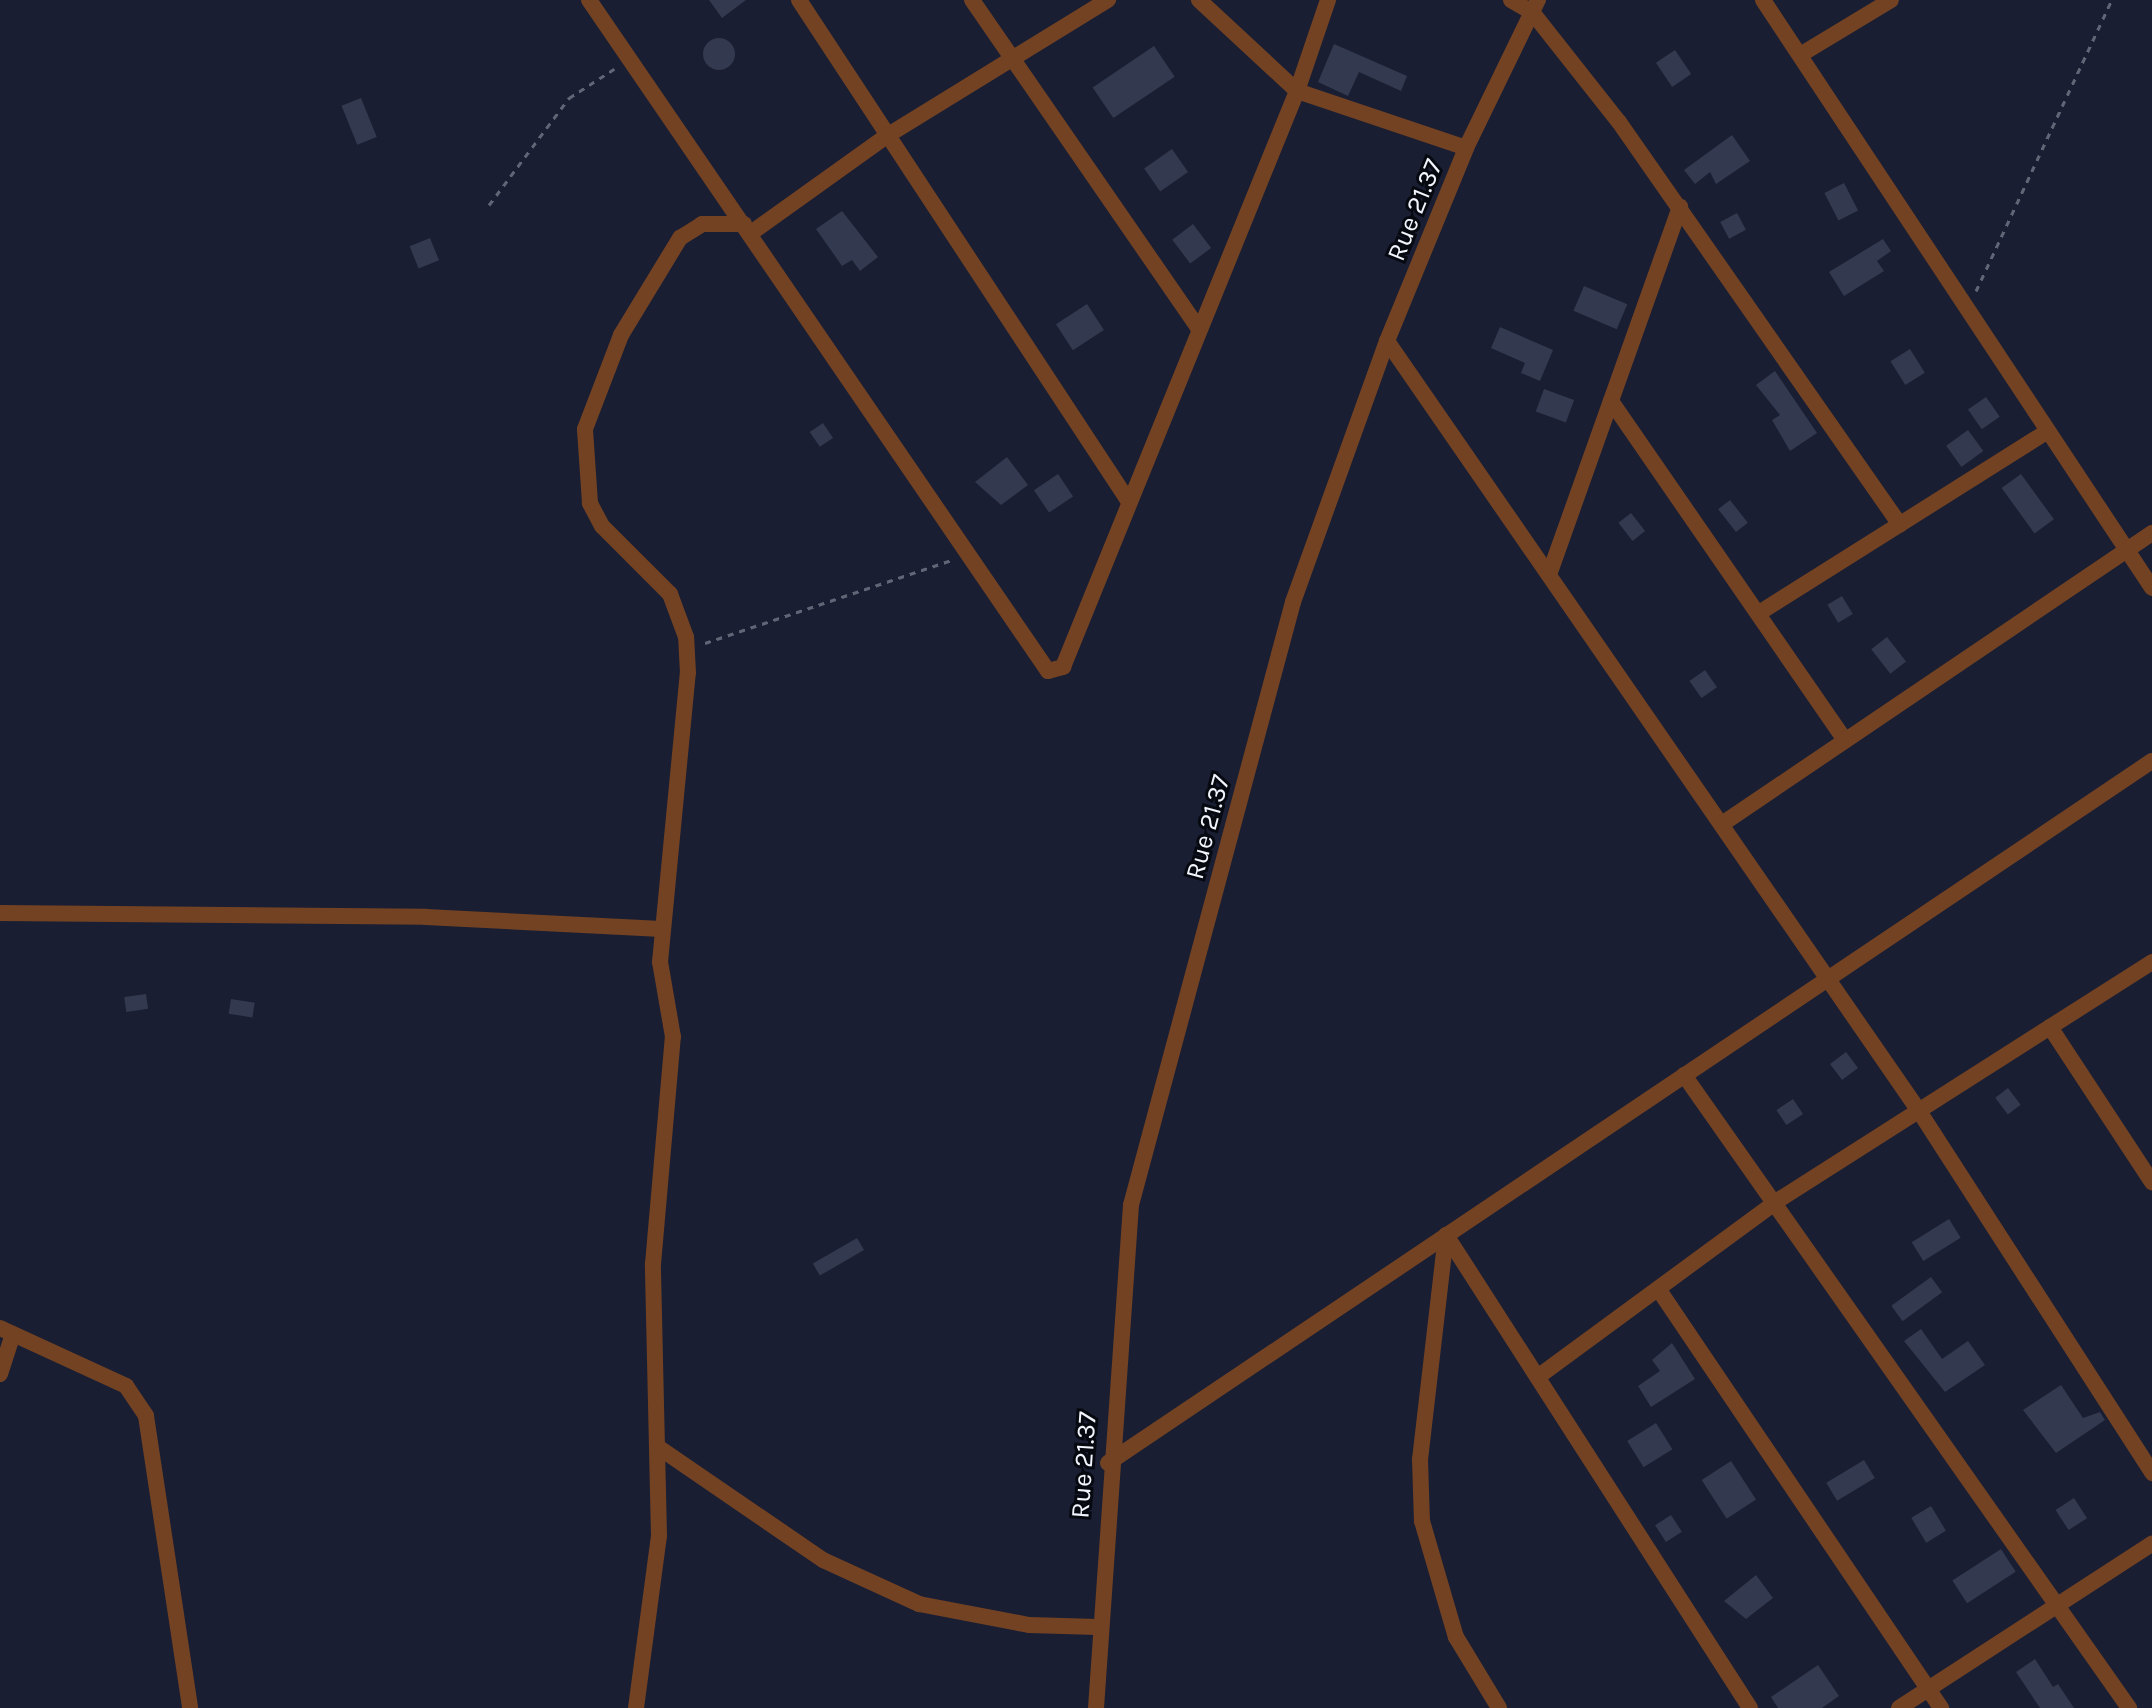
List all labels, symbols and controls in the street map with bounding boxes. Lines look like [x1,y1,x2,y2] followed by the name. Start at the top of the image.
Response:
[1380,155,1450,265] street label: Rue 21.37
[1179,771,1237,883] street label: Rue 21.37
[1065,1411,1103,1519] street label: Rue 21.37

